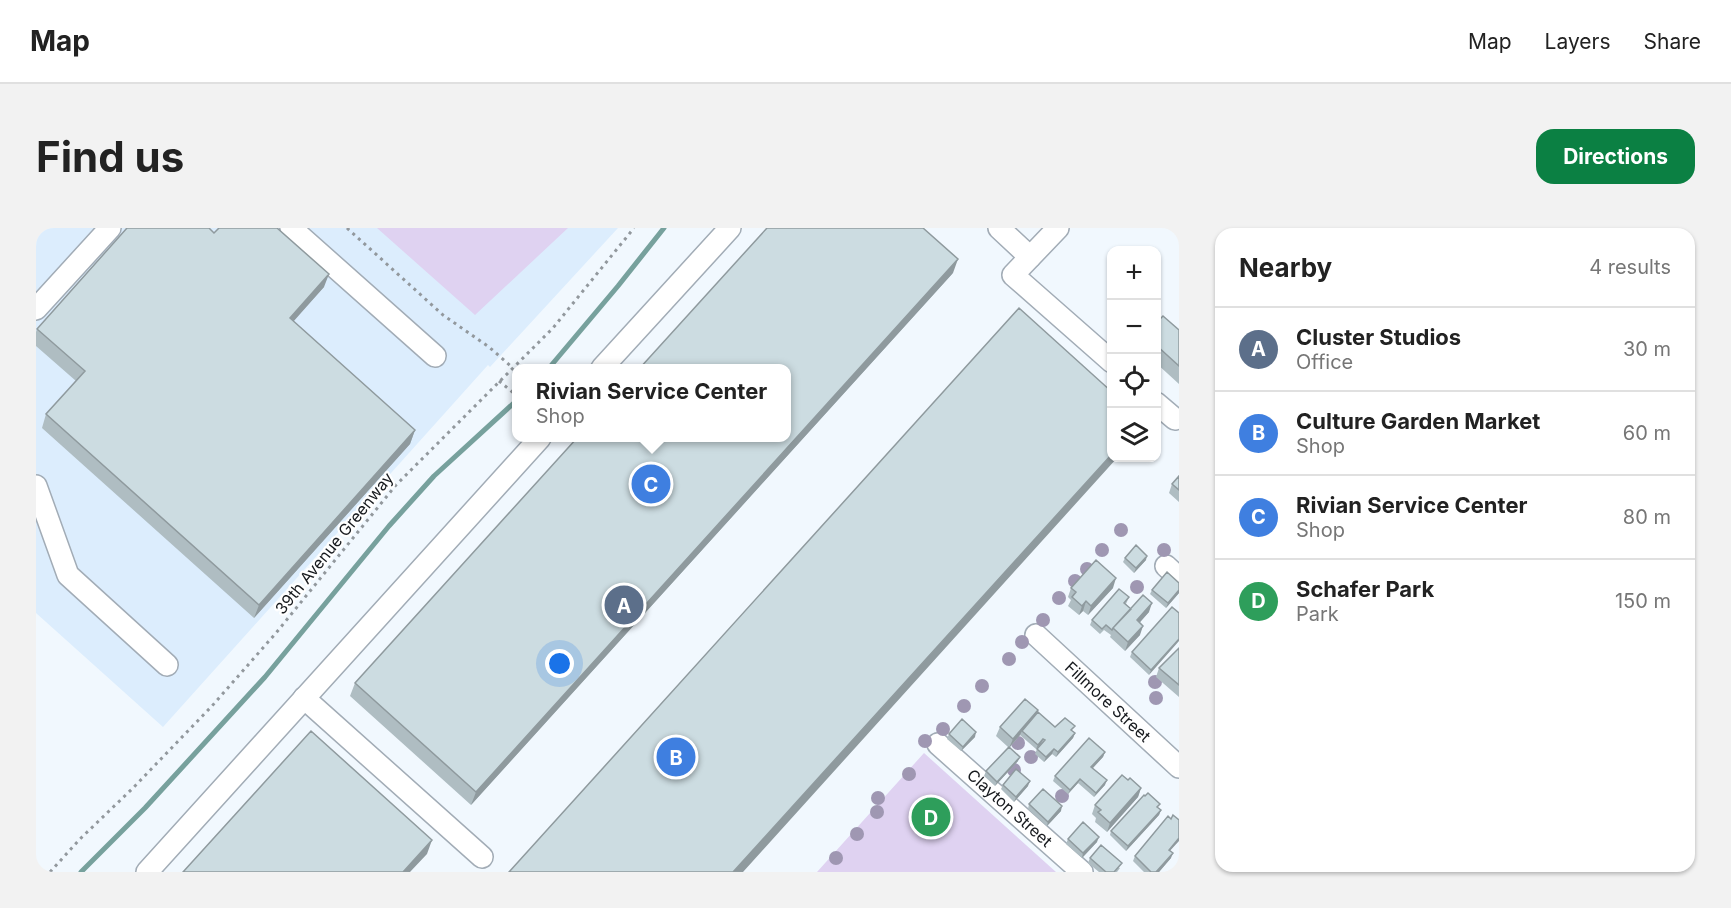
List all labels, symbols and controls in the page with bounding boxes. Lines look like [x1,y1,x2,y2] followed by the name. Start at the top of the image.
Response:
[30,24,90,58] text: Map
[1468,29,1512,54] text: Map
[1545,29,1611,54] text: Layers
[1644,29,1701,54] text: Share
[1536,129,1695,184] button: Directions
[36,131,184,182] text: Find us
[1107,246,1161,462] map controls
[1107,246,1161,300] button: +
[1239,252,1332,283] text: Nearby
[1589,255,1671,279] text: 4 results
[1107,300,1161,354] button: −
[1296,324,1461,350] text: Cluster Studios
[1251,337,1266,361] text: A
[1623,337,1671,361] text: 30 m
[1296,350,1353,374] text: Office
[1107,354,1161,408] button: locate
[512,364,791,442] popup
[536,378,767,404] text: Rivian Service Center
[536,404,585,428] text: Shop
[1107,408,1161,462] button: layers
[1296,408,1540,434] text: Culture Garden Market
[1252,421,1265,445] text: B
[1623,421,1671,445] text: 60 m
[1296,434,1345,458] text: Shop
[632,462,670,506] pin: C
[271,468,397,618] street label: 39th Avenue Greenway
[1296,492,1527,518] text: Rivian Service Center
[1251,505,1266,529] text: C
[1623,505,1671,529] text: 80 m
[1296,518,1345,542] text: Shop
[1296,576,1434,602] text: Schafer Park
[604,582,644,628] pin: A
[1251,589,1266,613] text: D
[1615,589,1671,613] text: 150 m
[1296,602,1339,626] text: Park
[545,649,574,678] your location
[1061,657,1155,746] street label: Fillmore Street
[656,734,696,780] pin: B
[963,765,1057,851] street label: Clayton Street
[912,794,950,840] pin: D

